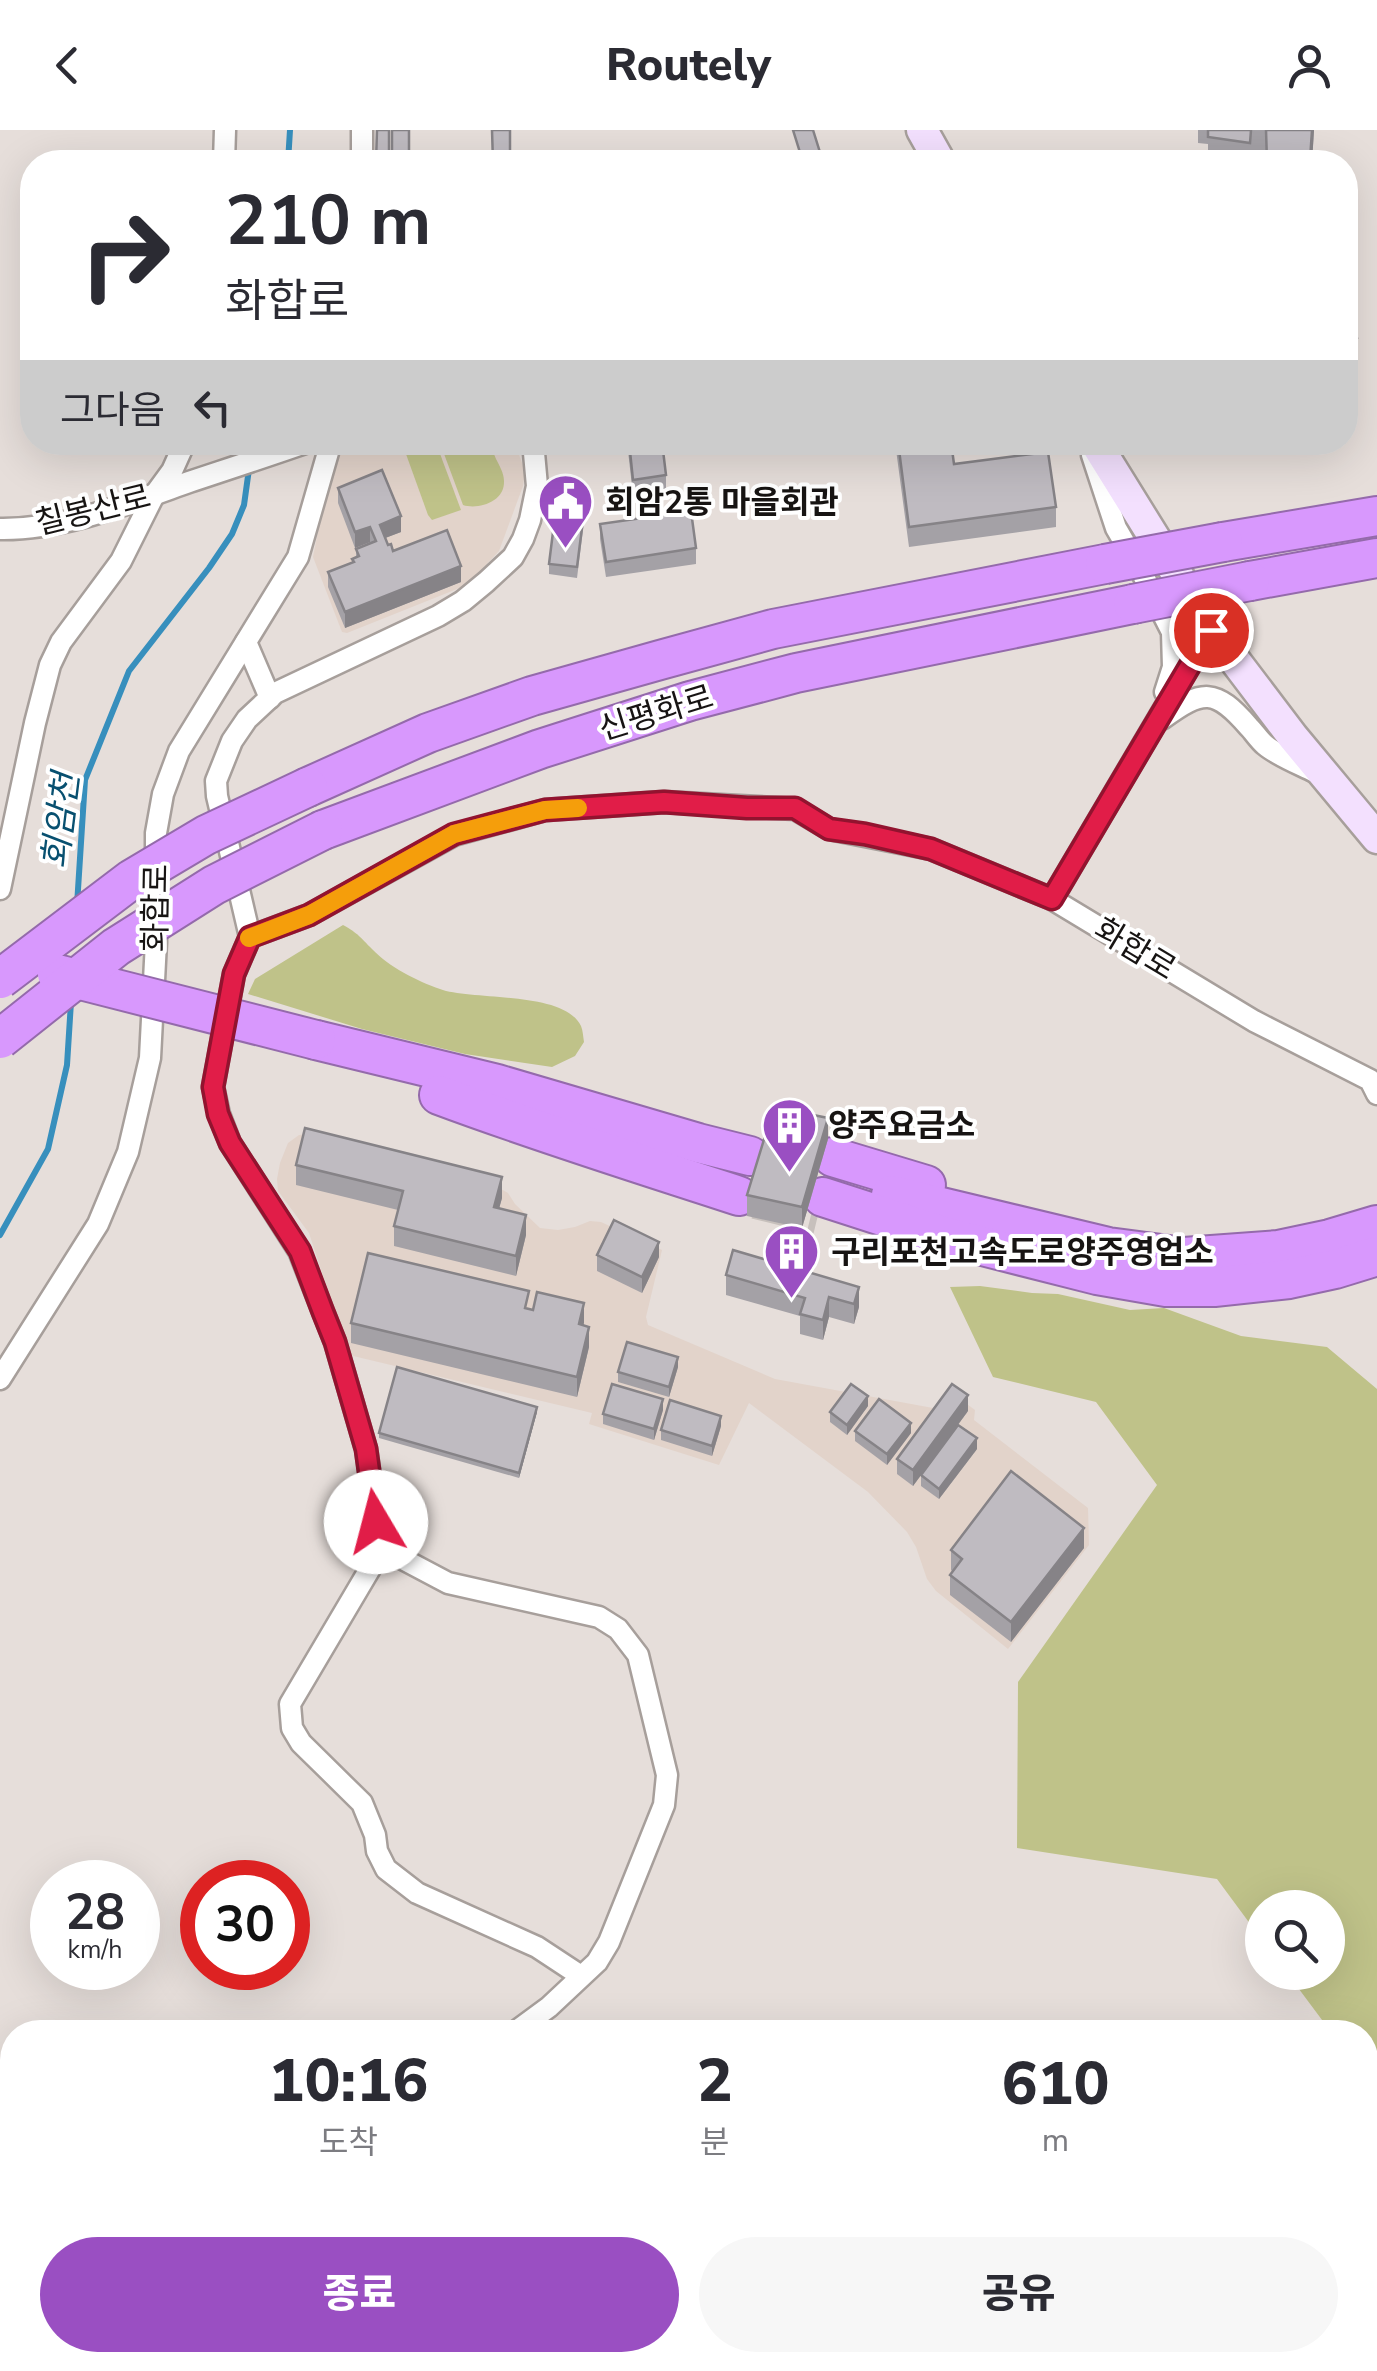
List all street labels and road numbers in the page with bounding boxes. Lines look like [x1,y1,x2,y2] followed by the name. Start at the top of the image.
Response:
[31,475,155,545] street label: 칠봉산로
[593,675,719,751] street label: 신평화로
[134,863,178,953] street label: 화합로
[1086,908,1184,990] street label: 화합로

